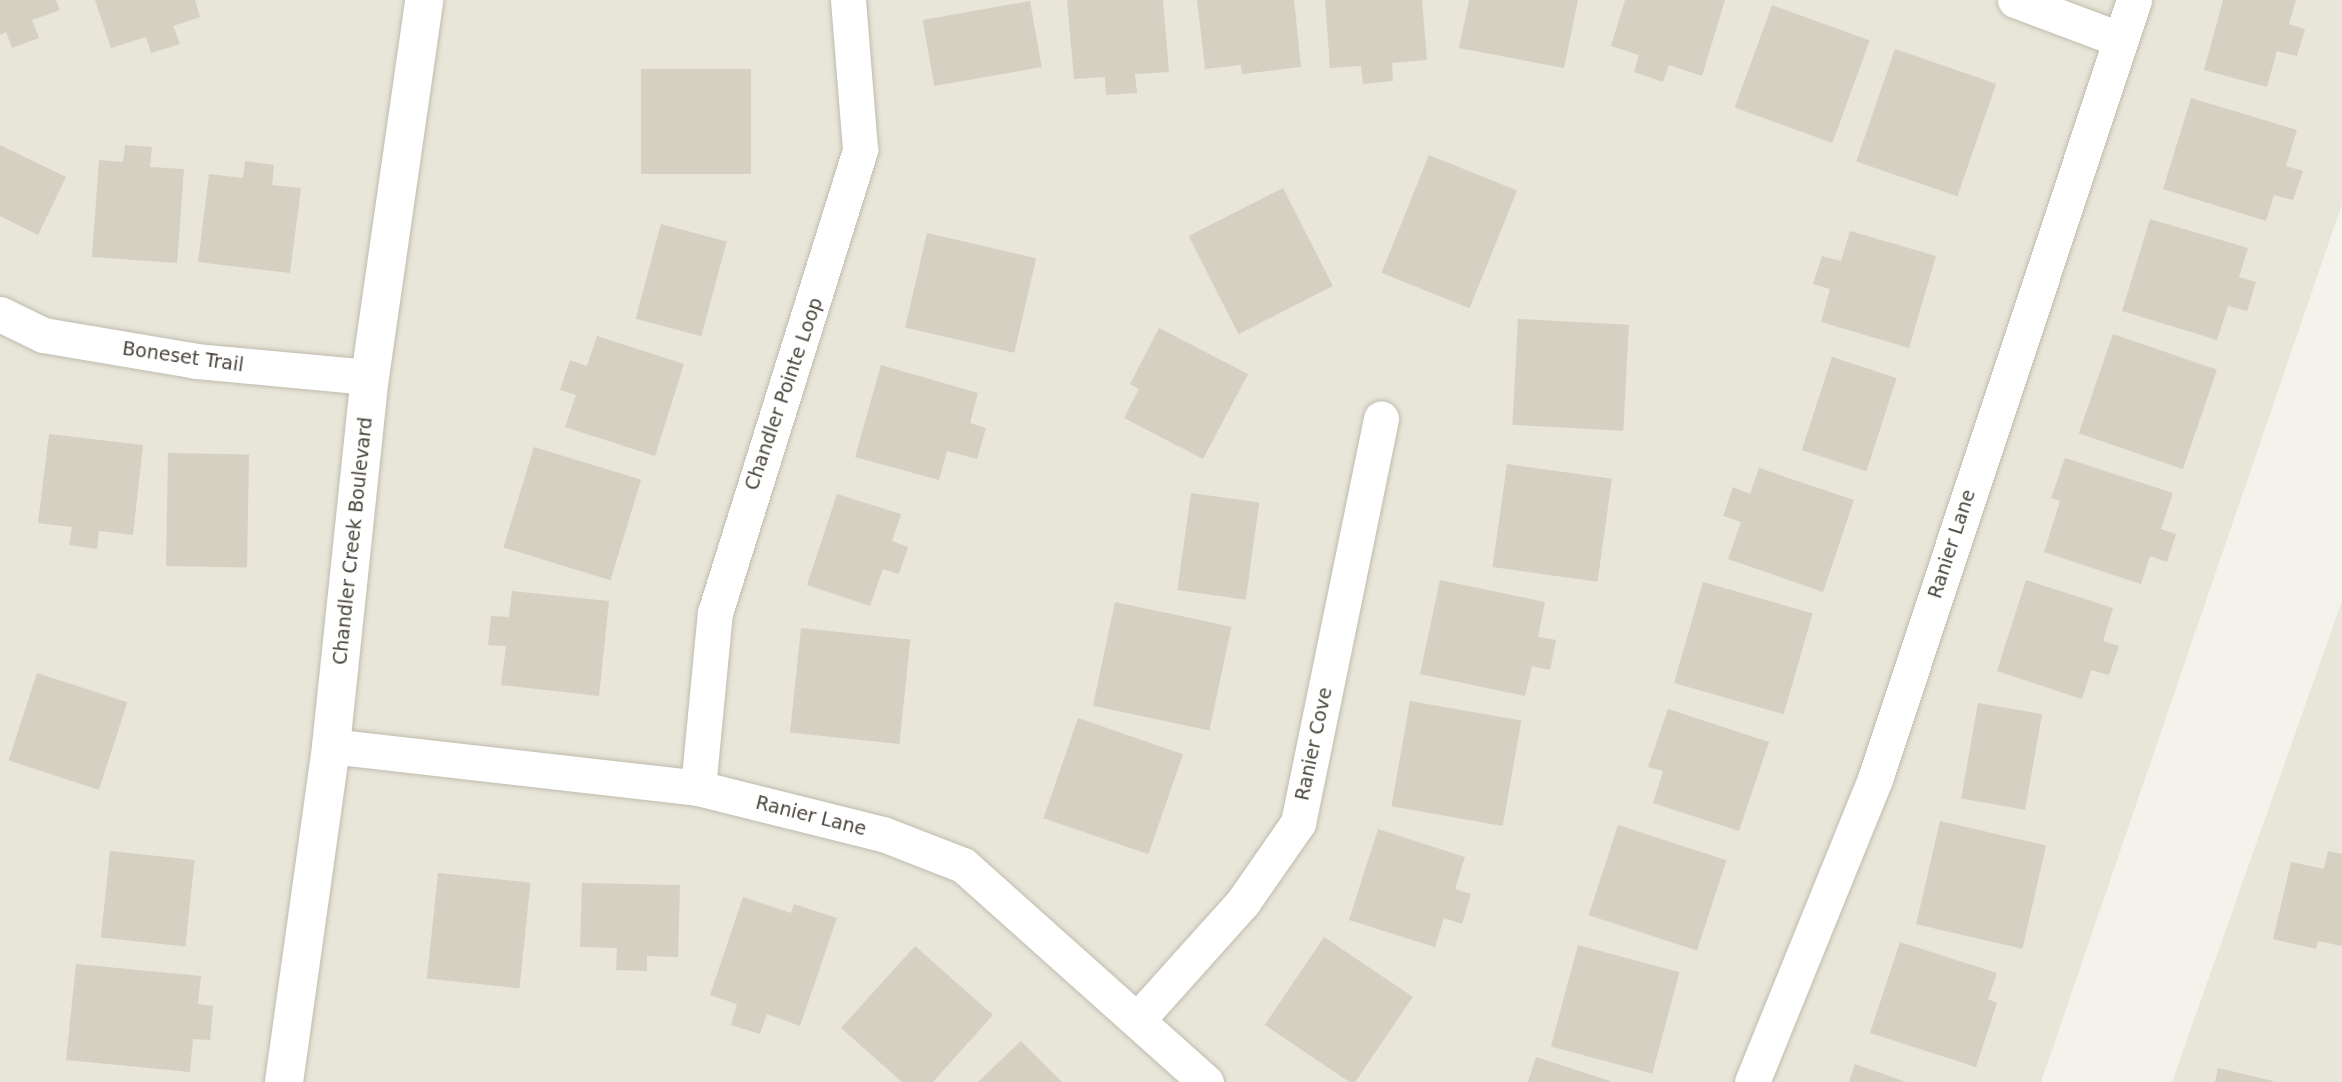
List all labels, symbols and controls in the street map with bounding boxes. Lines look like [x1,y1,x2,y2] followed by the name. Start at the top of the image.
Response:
[740,295,828,493] street label: Chandler Pointe Loop
[121,337,245,377] street label: Boneset Trail
[329,416,377,666] street label: Chandler Creek Boulevard
[1924,487,1980,601] street label: Ranier Lane
[1291,685,1337,803] street label: Ranier Cove
[753,791,869,841] street label: Ranier Lane

